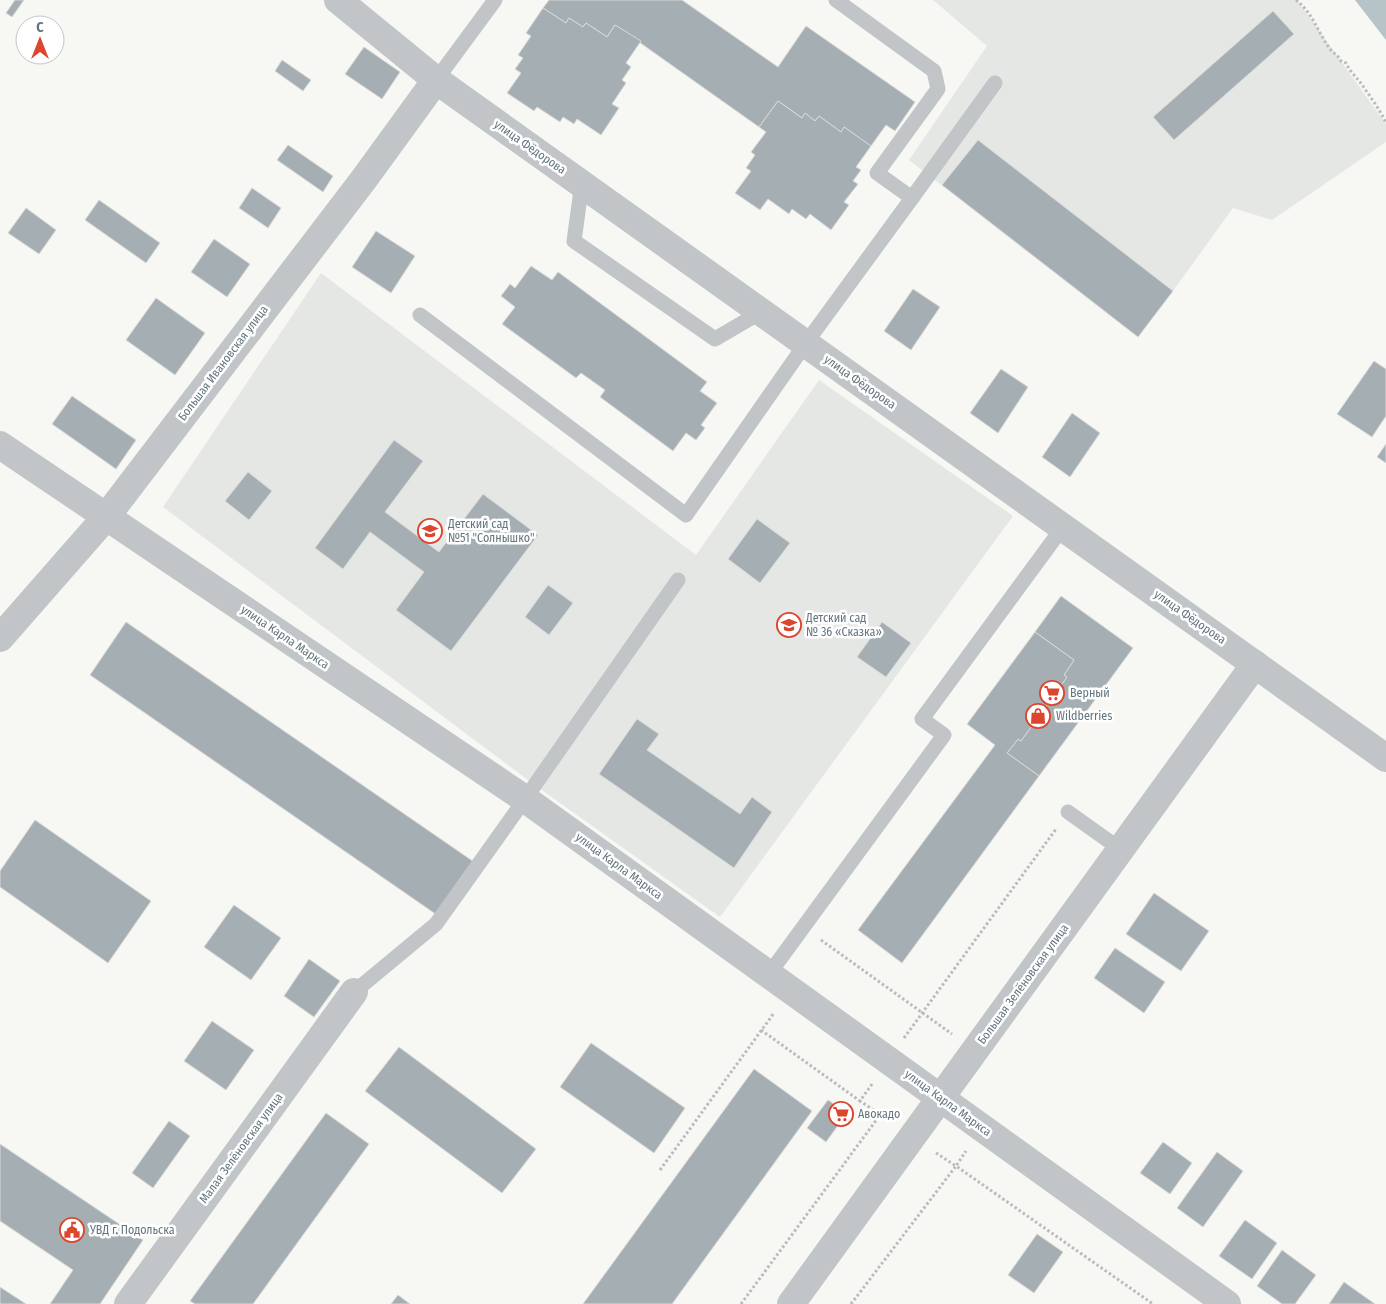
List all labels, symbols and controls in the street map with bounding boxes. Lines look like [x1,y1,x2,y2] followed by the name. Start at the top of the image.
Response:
[15,15,65,65] north arrow
[36,19,44,36] text: С
[491,117,569,177] street label: улица Фёдорова
[175,303,271,423] street label: Большая Ивановская улица
[821,352,899,412] street label: улица Фёдорова
[447,517,534,545] place label: Детский сад №51 "Солнышко"
[417,518,443,544] school or university icon: Детский сад №51 "Солнышко"
[1151,587,1229,647] street label: улица Фёдорова
[238,602,332,672] street label: улица Карла Маркса
[805,611,882,639] place label: Детский сад № 36 «Сказка»
[776,612,802,638] school or university icon: Детский сад № 36 «Сказка»
[1039,680,1065,706] supermarket icon: Верный
[1070,686,1110,700] place label: Верный
[1025,703,1051,729] shop icon: Wildberries
[1056,709,1112,723] place label: Wildberries
[573,830,665,902] street label: улица Карла Маркса
[975,921,1071,1047] street label: Большая Зелёновская улица
[902,1067,994,1139] street label: улица Карла Маркса
[196,1090,286,1206] street label: Малая Зелёновская улица
[828,1101,854,1127] supermarket icon: Авокадо
[858,1107,900,1121] place label: Авокадо
[59,1217,85,1243] public building icon: УВД г. Подольска
[89,1223,175,1237] place label: УВД г. Подольска

